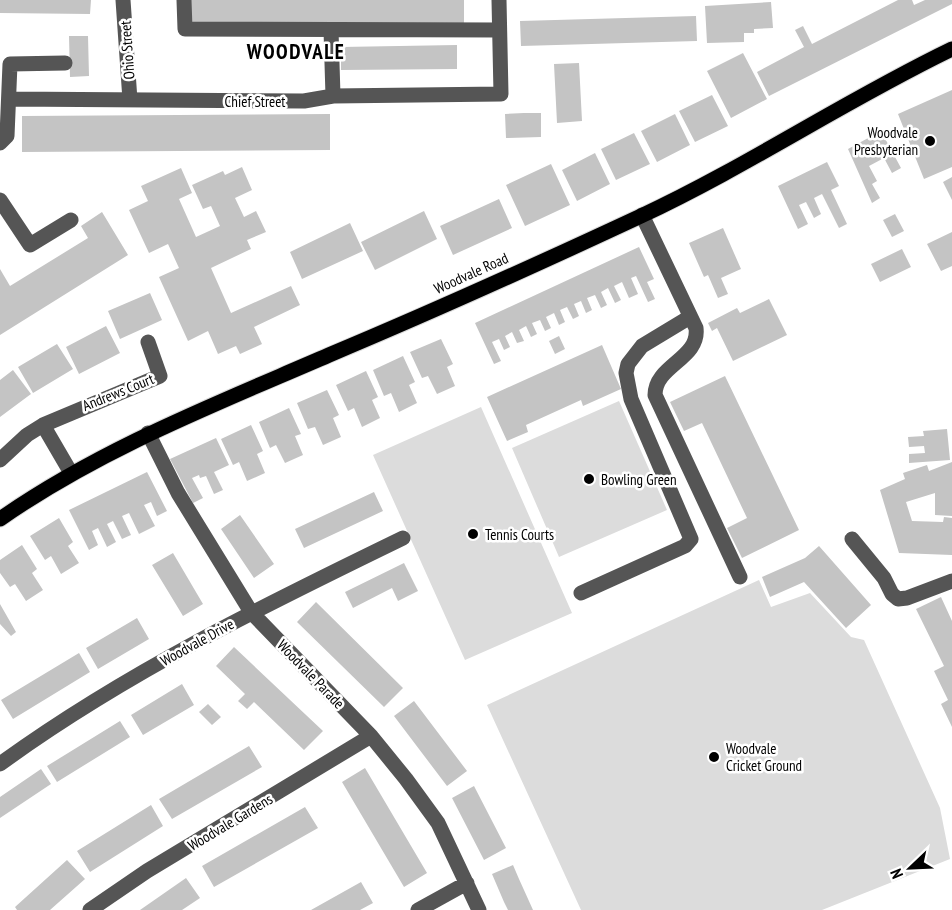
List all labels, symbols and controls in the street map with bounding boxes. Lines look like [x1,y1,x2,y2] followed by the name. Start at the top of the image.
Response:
[115,20,139,80] street label: Ohio Street
[246,38,345,65] district label: WOODVALE
[224,92,286,111] street label: Chief Street
[854,123,918,159] place label: Woodvale Presbyterian
[923,134,937,148] marker: Woodvale Presbyterian
[431,248,511,298] street label: Woodvale Road
[79,369,157,415] street label: Andrews Court
[601,470,677,489] place label: Bowling Green
[582,472,596,486] marker: Bowling Green
[485,525,554,544] place label: Tennis Courts
[466,527,480,541] marker: Tennis Courts
[157,614,237,670] street label: Woodvale Drive
[273,635,349,713] street label: Woodvale Parade
[726,739,802,775] place label: Woodvale Cricket Ground
[707,750,721,764] marker: Woodvale Cricket Ground
[184,789,276,855] street label: Woodvale Gardens
[880,838,940,898] north arrow
[885,866,907,882] text: N

